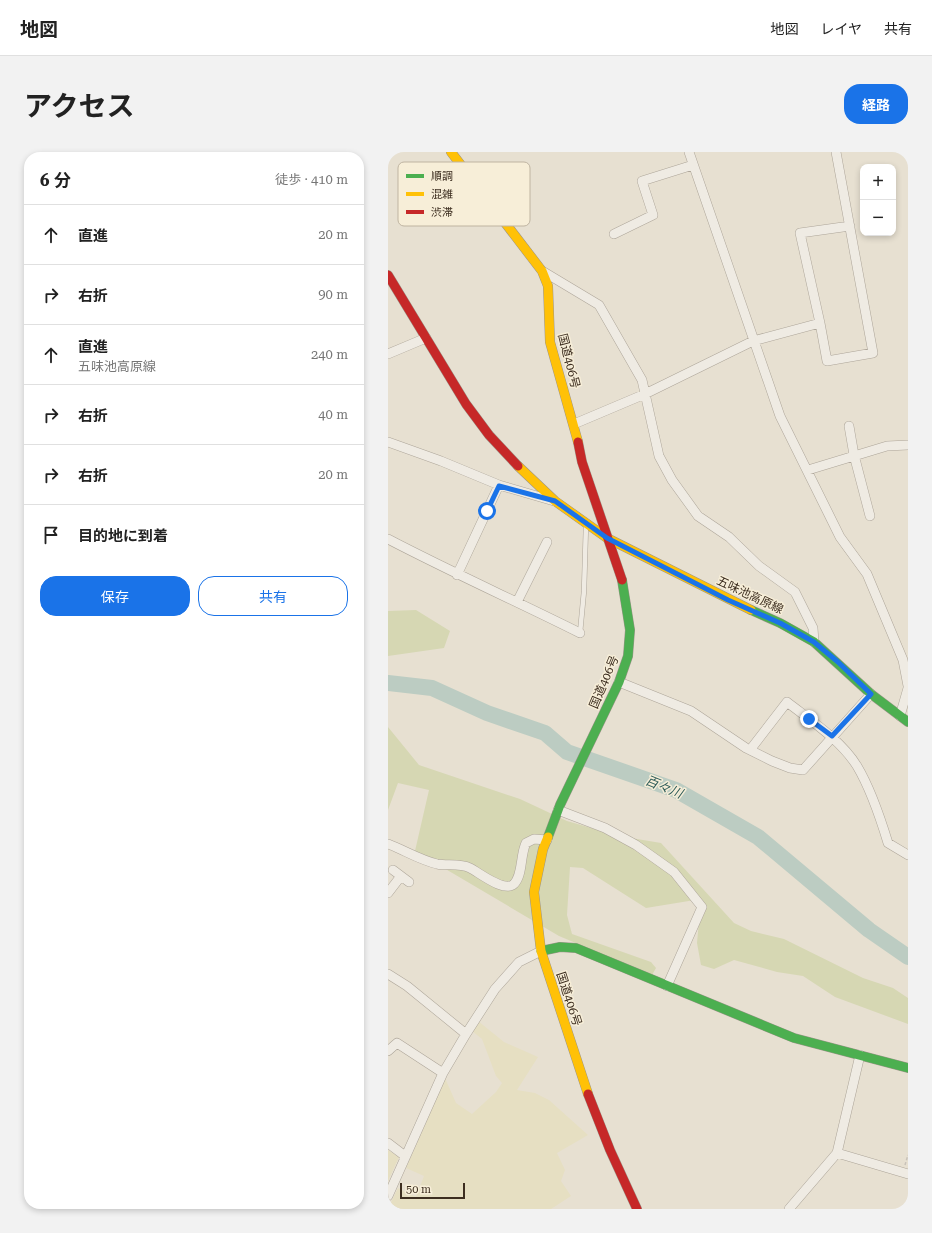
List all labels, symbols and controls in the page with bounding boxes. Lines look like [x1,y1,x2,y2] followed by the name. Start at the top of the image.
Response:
[20,18,58,41] text: 地図
[770,21,798,37] text: 地図
[820,21,862,37] text: レイヤ
[884,21,912,37] text: 共有
[844,84,908,124] button: 経路
[24,90,135,123] text: アクセス
[398,162,530,226] legend
[860,164,896,236] map controls
[860,164,896,200] button: +
[40,170,71,190] text: 6 分
[431,170,453,183] text: 順調
[275,172,348,187] text: 徒歩 · 410 m
[431,188,453,201] text: 混雑
[860,200,896,236] button: −
[431,206,453,219] text: 渋滞
[40,224,62,246] icon: ahead
[78,227,108,245] text: 直進
[318,227,348,242] text: 20 m
[40,284,62,306] icon: right
[78,287,108,305] text: 右折
[318,287,348,302] text: 90 m
[555,332,583,390] street label: 国道406号
[78,338,108,356] text: 直進
[40,344,62,366] icon: ahead
[311,347,348,362] text: 240 m
[78,359,156,374] text: 五味池高原線
[40,404,62,426] icon: right
[78,407,108,425] text: 右折
[318,407,348,422] text: 40 m
[40,464,62,486] icon: right
[78,467,108,485] text: 右折
[318,467,348,482] text: 20 m
[478,502,496,520] route start
[40,524,62,546] icon: arrive
[78,527,168,545] text: 目的地に到着
[714,573,786,617] street label: 五味池高原線
[40,576,190,616] button: 保存
[198,576,348,616] button: 共有
[587,653,621,711] street label: 国道406号
[800,710,818,728] route end
[643,773,687,802] water label: 百々川
[554,970,584,1028] street label: 国道406号
[400,1181,465,1200] scale bar
[406,1183,431,1196] text: 50 m

